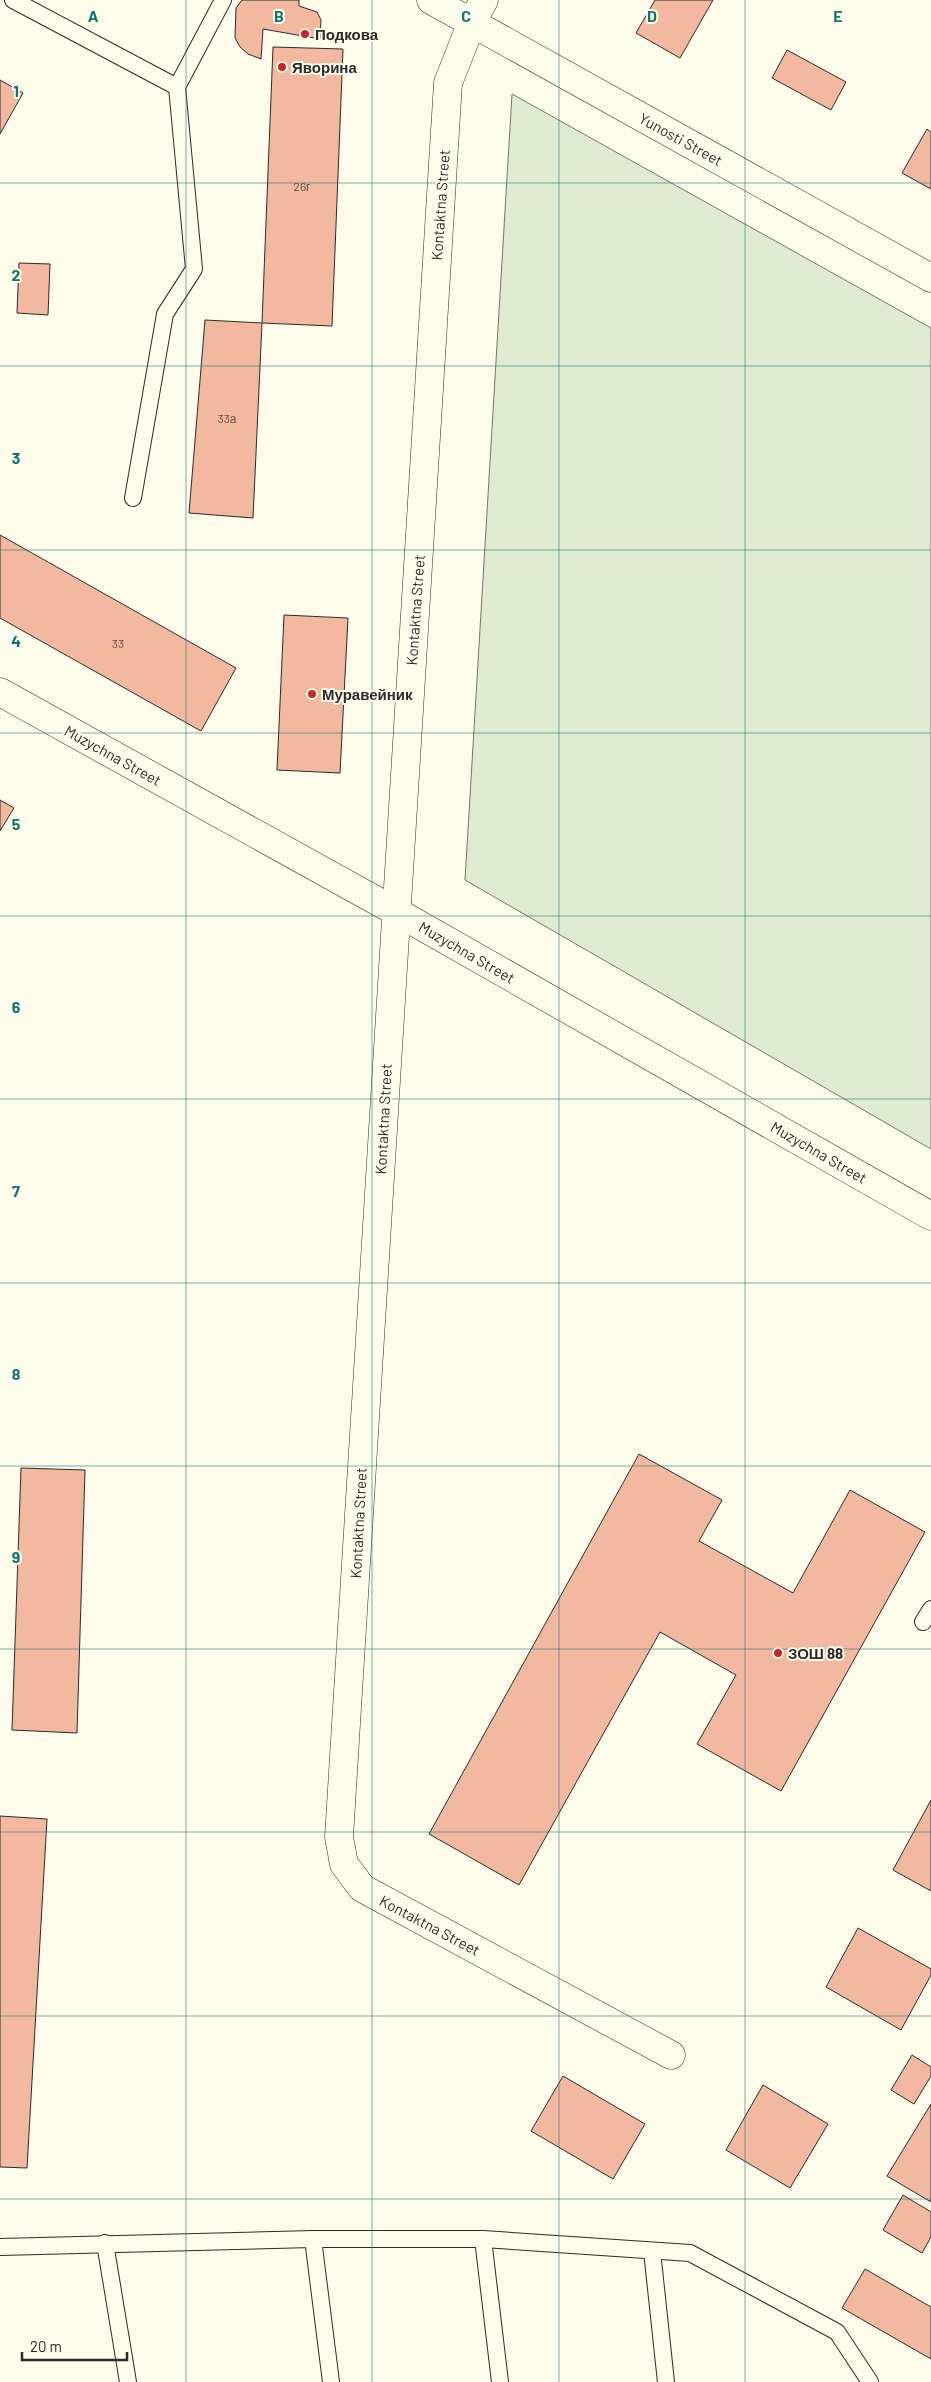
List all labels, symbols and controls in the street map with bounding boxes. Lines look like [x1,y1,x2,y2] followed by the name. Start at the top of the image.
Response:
[88,6,99,25] text: A
[274,6,284,25] text: B
[461,6,471,25] text: C
[647,6,657,25] text: D
[833,6,843,25] text: E
[315,25,379,43] place label: Подкова
[299,28,311,40] marker: Подкова
[292,58,357,76] place label: Яворина
[276,61,288,73] marker: Яворина
[13,81,19,100] text: 1
[636,109,726,169] street label: Yunosti Street
[427,149,453,261] street label: Kontaktna Street
[294,179,311,193] house number: 26г
[12,265,21,284] text: 2
[217,411,237,425] house number: 33а
[12,448,20,467] text: 3
[402,554,428,666] street label: Kontaktna Street
[11,631,21,650] text: 4
[112,636,124,650] house number: 33
[322,685,413,703] place label: Муравейник
[306,688,318,700] marker: Муравейник
[62,721,164,789] street label: Muzychna Street
[12,814,21,833] text: 5
[416,917,518,987] street label: Muzychna Street
[12,997,21,1016] text: 6
[371,1063,395,1175] street label: Kontaktna Street
[768,1117,870,1187] street label: Muzychna Street
[12,1181,20,1200] text: 7
[12,1364,21,1383] text: 8
[346,1467,370,1579] street label: Kontaktna Street
[12,1547,20,1566] text: 9
[788,1644,843,1662] place label: ЗОШ 88
[772,1647,784,1659] marker: ЗОШ 88
[377,1891,483,1959] street label: Kontaktna Street
[22,2330,128,2362] scale bar
[30,2337,62,2355] text: 20 m

